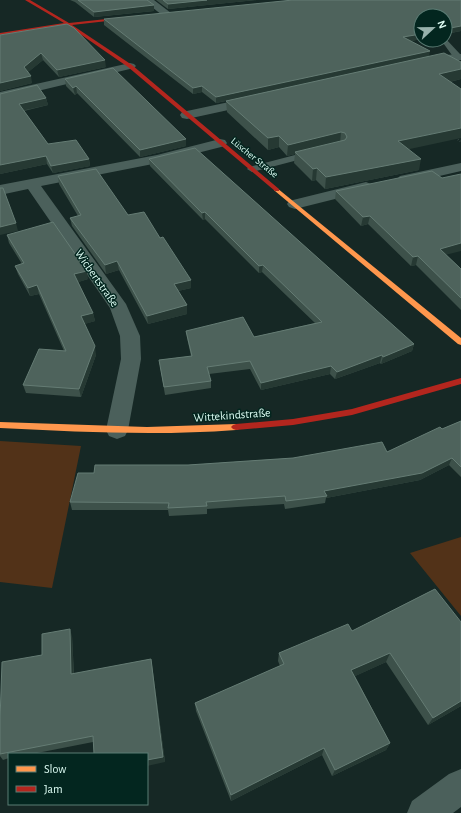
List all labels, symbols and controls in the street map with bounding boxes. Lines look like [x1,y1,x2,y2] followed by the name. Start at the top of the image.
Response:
[413,8,453,48] north arrow
[435,19,448,30] text: N
[229,136,280,180] street label: Lüscher Straße
[73,247,121,309] street label: Wicbertstraße
[193,406,271,424] street label: Wittekindstraße
[8,753,148,805] legend
[44,763,66,775] text: Slow
[44,783,63,795] text: Jam

